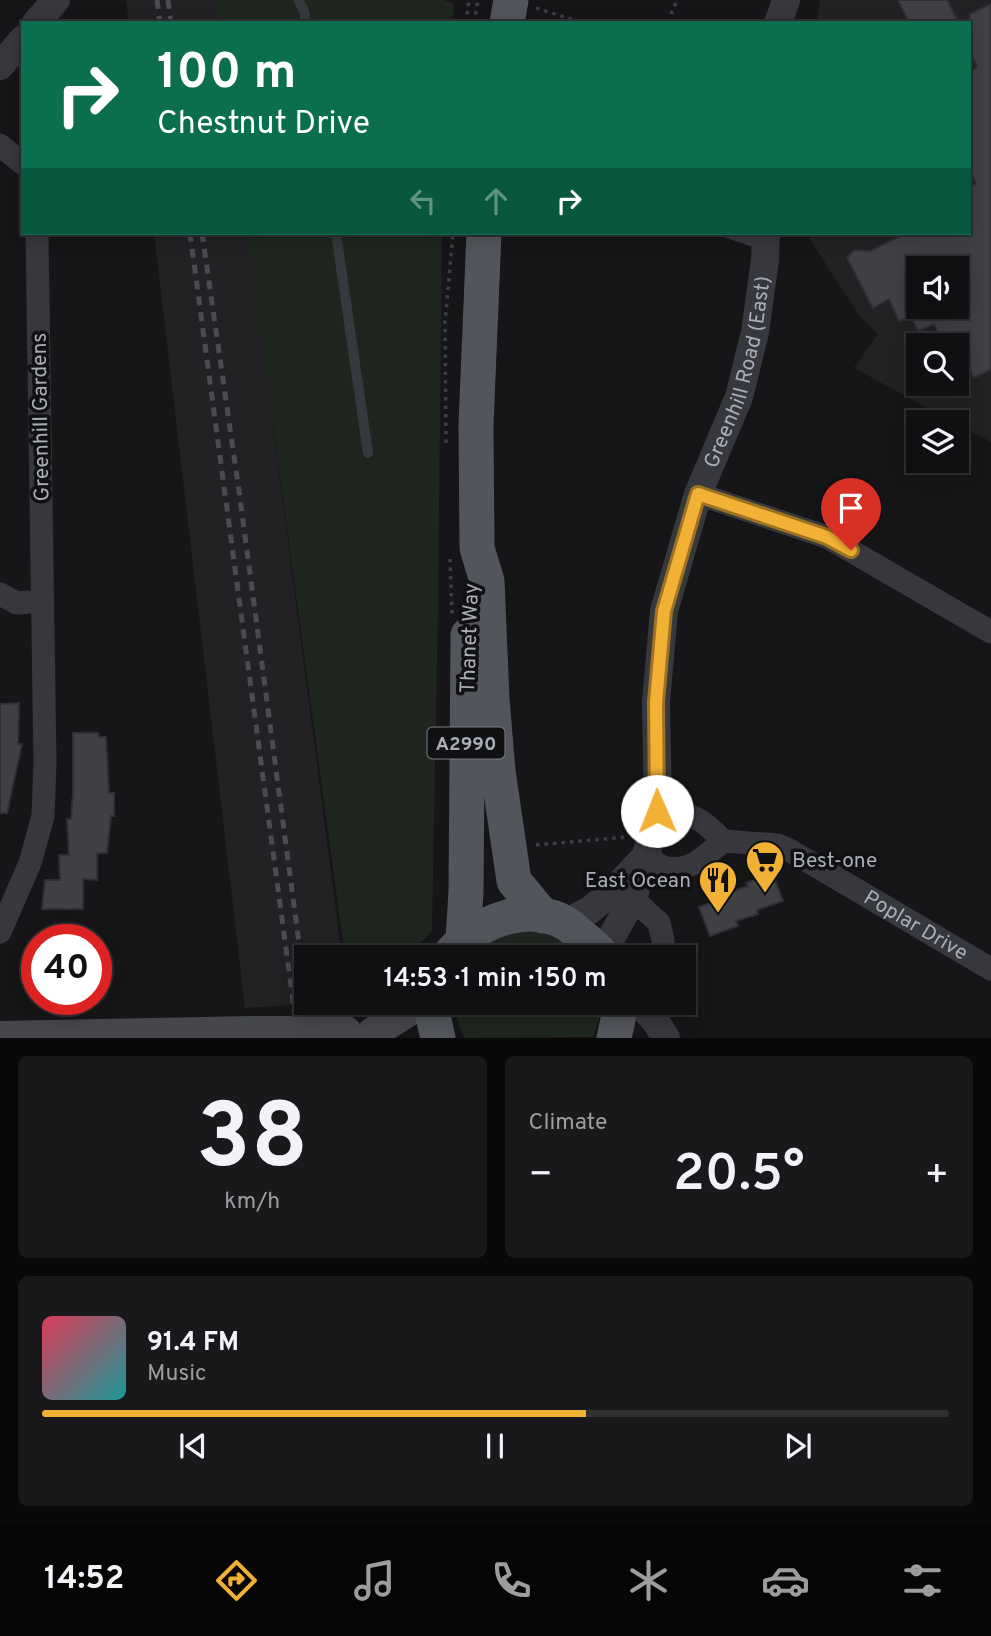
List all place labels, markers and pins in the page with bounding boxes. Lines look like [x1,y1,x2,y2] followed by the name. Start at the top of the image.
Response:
[821,478,881,550] pin
[744,839,786,894] supermarket icon: Best-one
[792,848,877,875] place label: Best-one
[697,859,739,914] restaurant icon: East Ocean
[585,868,691,895] place label: East Ocean

